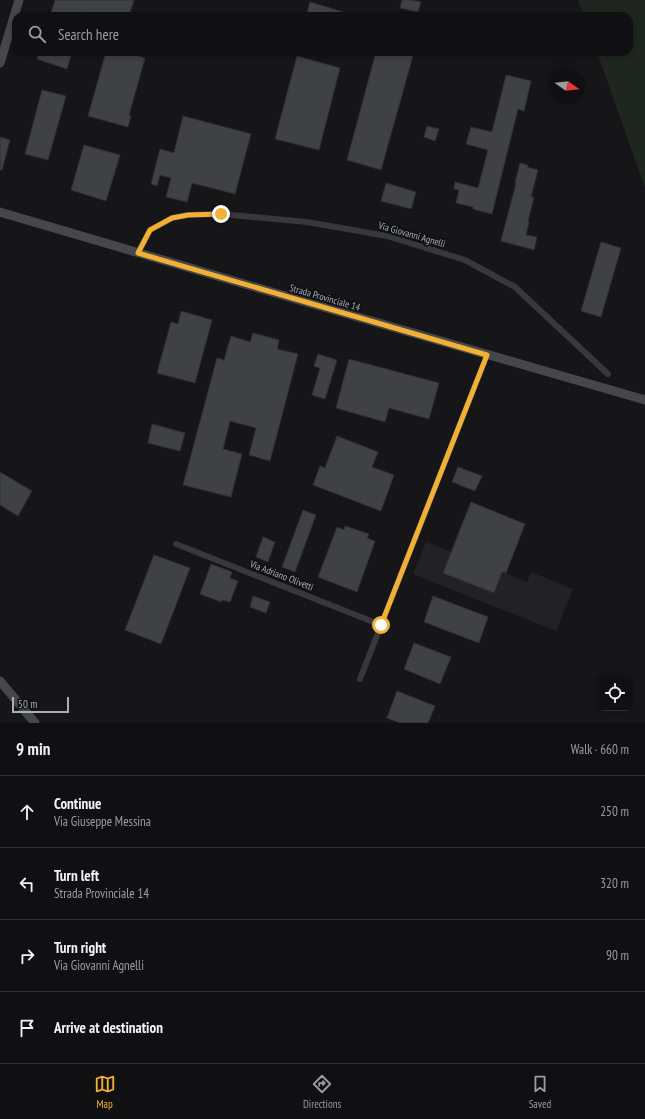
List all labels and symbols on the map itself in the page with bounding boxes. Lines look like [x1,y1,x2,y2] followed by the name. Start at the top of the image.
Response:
[549,68,585,104] north arrow
[212,205,230,223] route end
[376,218,447,250] street label: Via Giovanni Agnelli
[288,281,362,314] street label: Strada Provinciale 14
[247,557,315,594] street label: Via Adriano Olivetti
[372,616,390,634] route start
[12,695,69,714] scale bar

